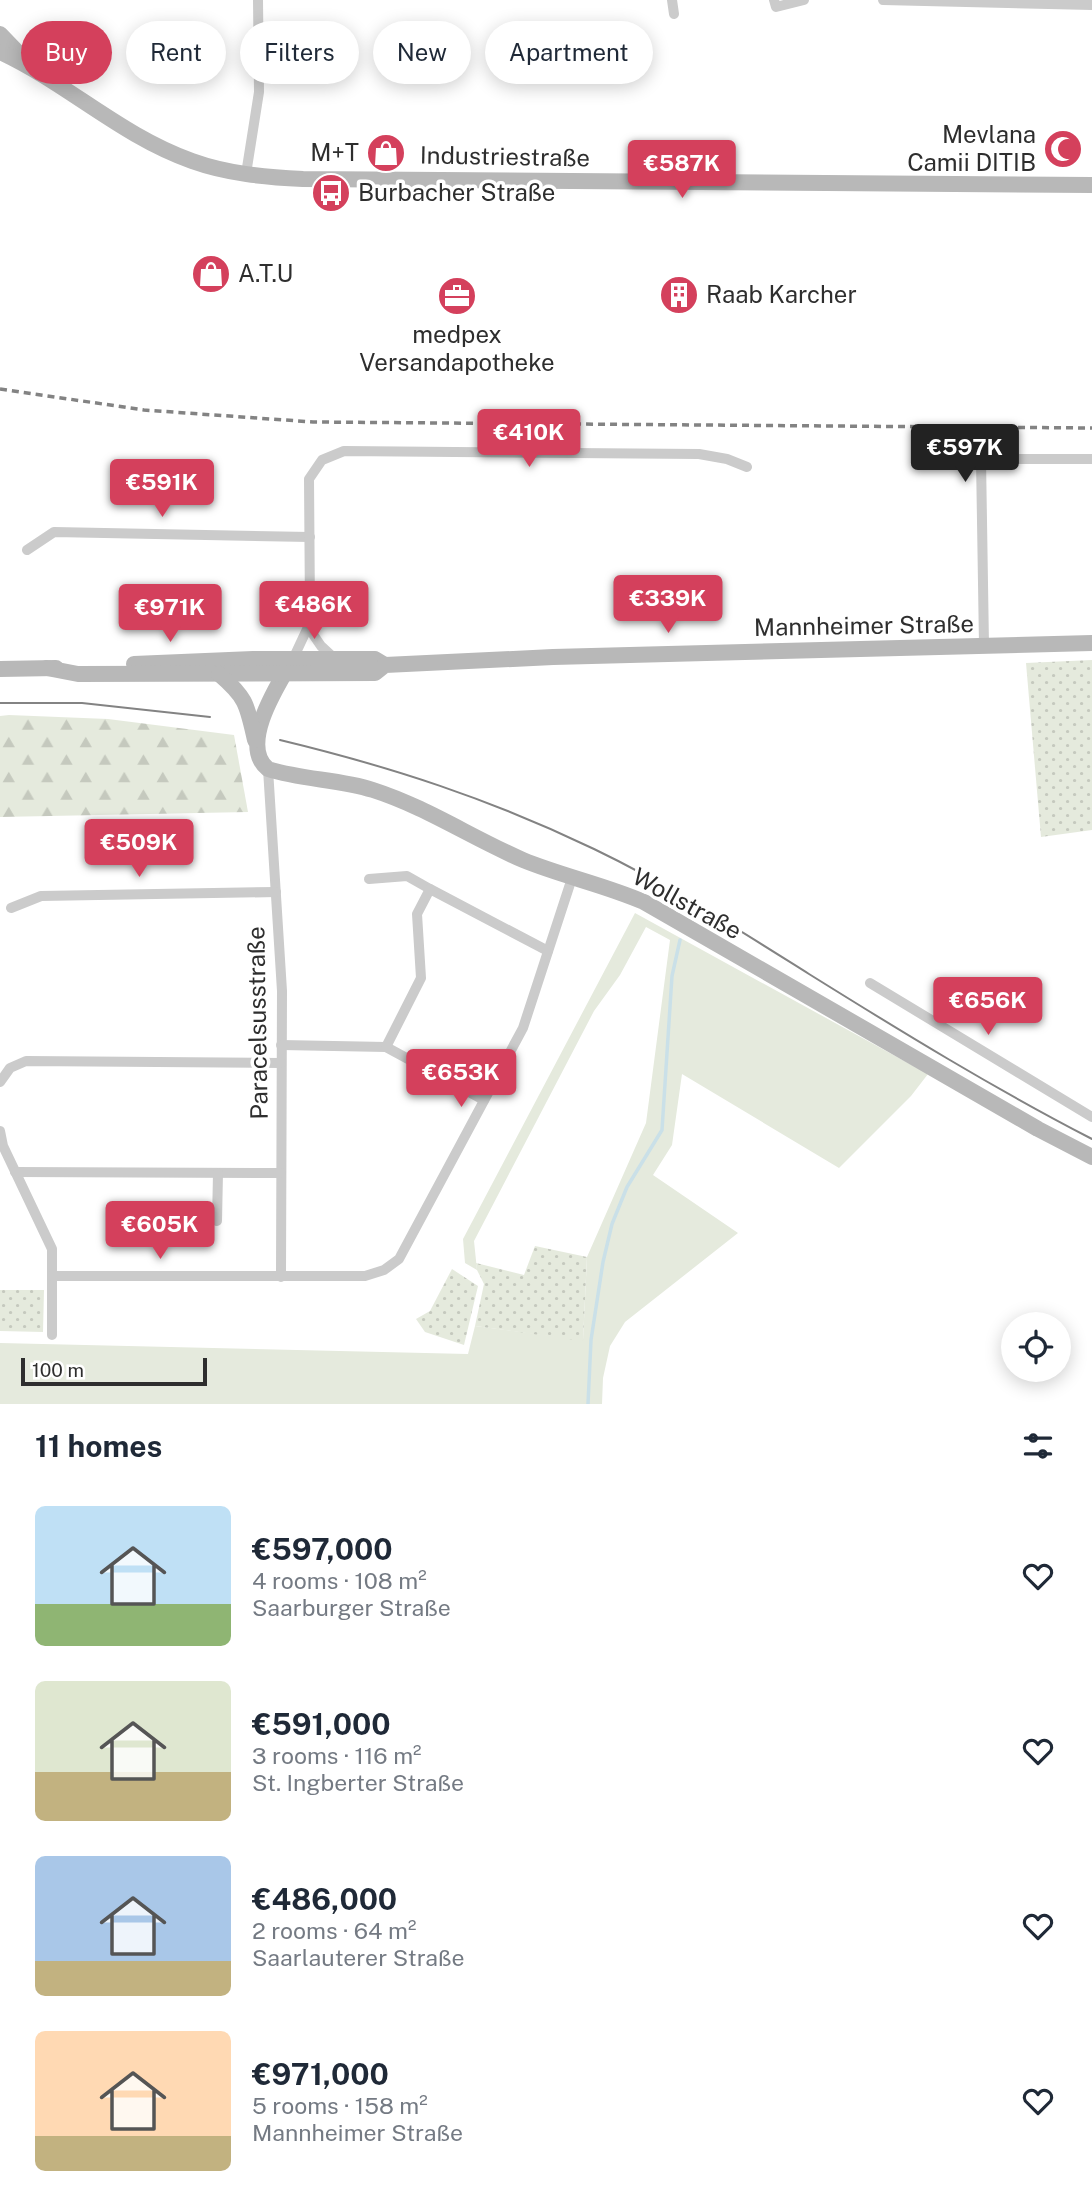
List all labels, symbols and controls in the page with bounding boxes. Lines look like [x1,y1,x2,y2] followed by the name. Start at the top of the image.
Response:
[21,21,112,84] chip: Buy
[126,21,226,84] chip: Rent
[240,21,359,84] chip: Filters
[373,21,471,84] chip: New
[485,21,653,84] chip: Apartment
[907,120,1036,176] place label: Mevlana Camii DITIB
[1042,128,1084,170] mosque icon: Mevlana Camii DITIB
[365,132,407,174] shop icon: M+T
[310,138,359,166] place label: M+T
[633,140,731,200] pin: €587K
[420,141,590,171] street label: Industriestraße
[644,149,720,176] text: €587K
[310,172,352,214] bus stop icon: Burbacher Straße
[358,178,555,206] place label: Burbacher Straße
[190,253,232,295] shop icon: A.T.U
[238,259,293,287] place label: A.T.U
[658,274,700,316] building icon: Raab Karcher
[436,275,478,317] office icon: medpex Versandapotheke
[706,280,857,308] place label: Raab Karcher
[359,320,555,376] place label: medpex Versandapotheke
[480,410,578,469] pin: €410K
[493,418,565,445] text: €410K
[916,424,1014,484] pin: €597K
[927,433,1003,460] text: €597K
[113,460,211,519] pin: €591K
[126,468,198,495] text: €591K
[619,576,717,635] pin: €339K
[265,582,363,641] pin: €486K
[121,584,219,644] pin: €971K
[629,584,707,611] text: €339K
[275,590,353,617] text: €486K
[135,593,205,620] text: €971K
[754,609,974,641] street label: Mannheimer Straße
[90,820,188,879] pin: €509K
[101,828,177,855] text: €509K
[628,862,747,945] street label: Wollstraße
[241,926,273,1120] street label: Paracelsusstraße
[939,978,1037,1037] pin: €656K
[949,986,1027,1013] text: €656K
[412,1050,510,1109] pin: €653K
[422,1058,500,1085] text: €653K
[111,1202,209,1261] pin: €605K
[122,1210,198,1237] text: €605K
[1001,1312,1071,1382] map controls
[1001,1312,1071,1382] button: locate
[21,1355,206,1387] scale bar
[32,1359,84,1381] text: 100 m
[1019,1427,1057,1465] icon: filters
[35,1428,162,1464] text: 11 homes
[252,1531,393,1567] text: €597,000
[91,1534,175,1618] icon: home
[1019,1557,1057,1595] icon: heart
[252,1567,427,1594] text: 4 rooms · 108 m²
[252,1594,451,1621] text: Saarburger Straße
[252,1706,391,1742] text: €591,000
[91,1709,175,1793] icon: home
[1019,1732,1057,1770] icon: heart
[252,1742,422,1769] text: 3 rooms · 116 m²
[252,1769,464,1796] text: St. Ingberter Straße
[252,1881,397,1917] text: €486,000
[91,1884,175,1968] icon: home
[1019,1907,1057,1945] icon: heart
[252,1917,416,1944] text: 2 rooms · 64 m²
[252,1944,465,1971] text: Saarlauterer Straße
[252,2056,389,2092] text: €971,000
[91,2059,175,2143] icon: home
[1019,2082,1057,2120] icon: heart
[252,2092,428,2119] text: 5 rooms · 158 m²
[252,2119,463,2146] text: Mannheimer Straße

